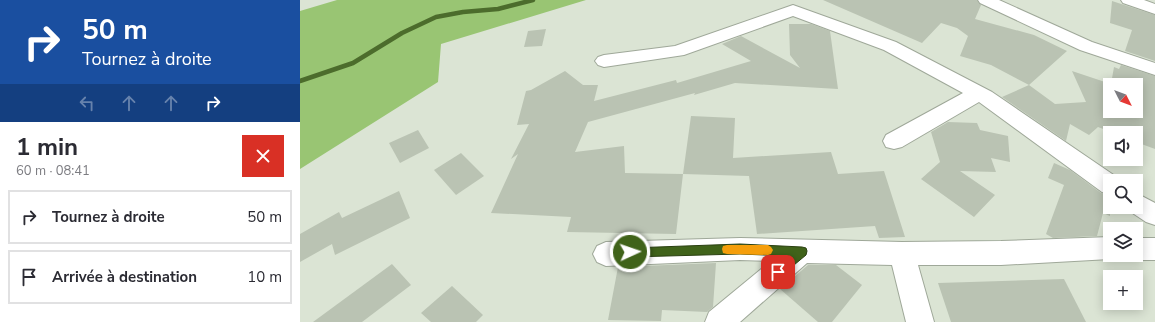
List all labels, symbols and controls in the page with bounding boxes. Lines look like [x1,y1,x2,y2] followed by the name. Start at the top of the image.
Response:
[82,11,148,49] text: 50 m
[16,16,68,68] icon: right
[82,47,212,71] text: Tournez à droite
[1103,78,1143,118] north arrow
[1103,78,1143,310] map controls
[76,92,98,114] icon: left
[118,92,140,114] icon: ahead
[160,92,182,114] icon: ahead
[202,92,224,114] icon: right
[1103,126,1143,166] button: sound
[16,131,78,163] text: 1 min
[242,135,284,177] button: close
[16,162,90,180] text: 60 m · 08:41
[1103,174,1143,214] button: search
[18,206,40,228] icon: right
[52,207,165,227] text: Tournez à droite
[247,207,282,227] text: 50 m
[1103,222,1143,262] button: layers
[609,231,651,273] position arrow
[761,255,795,289] pin
[767,261,789,283] icon: arrive
[18,266,40,288] icon: arrive
[52,267,197,287] text: Arrivée à destination
[247,267,282,287] text: 10 m
[1103,270,1143,310] button: +

